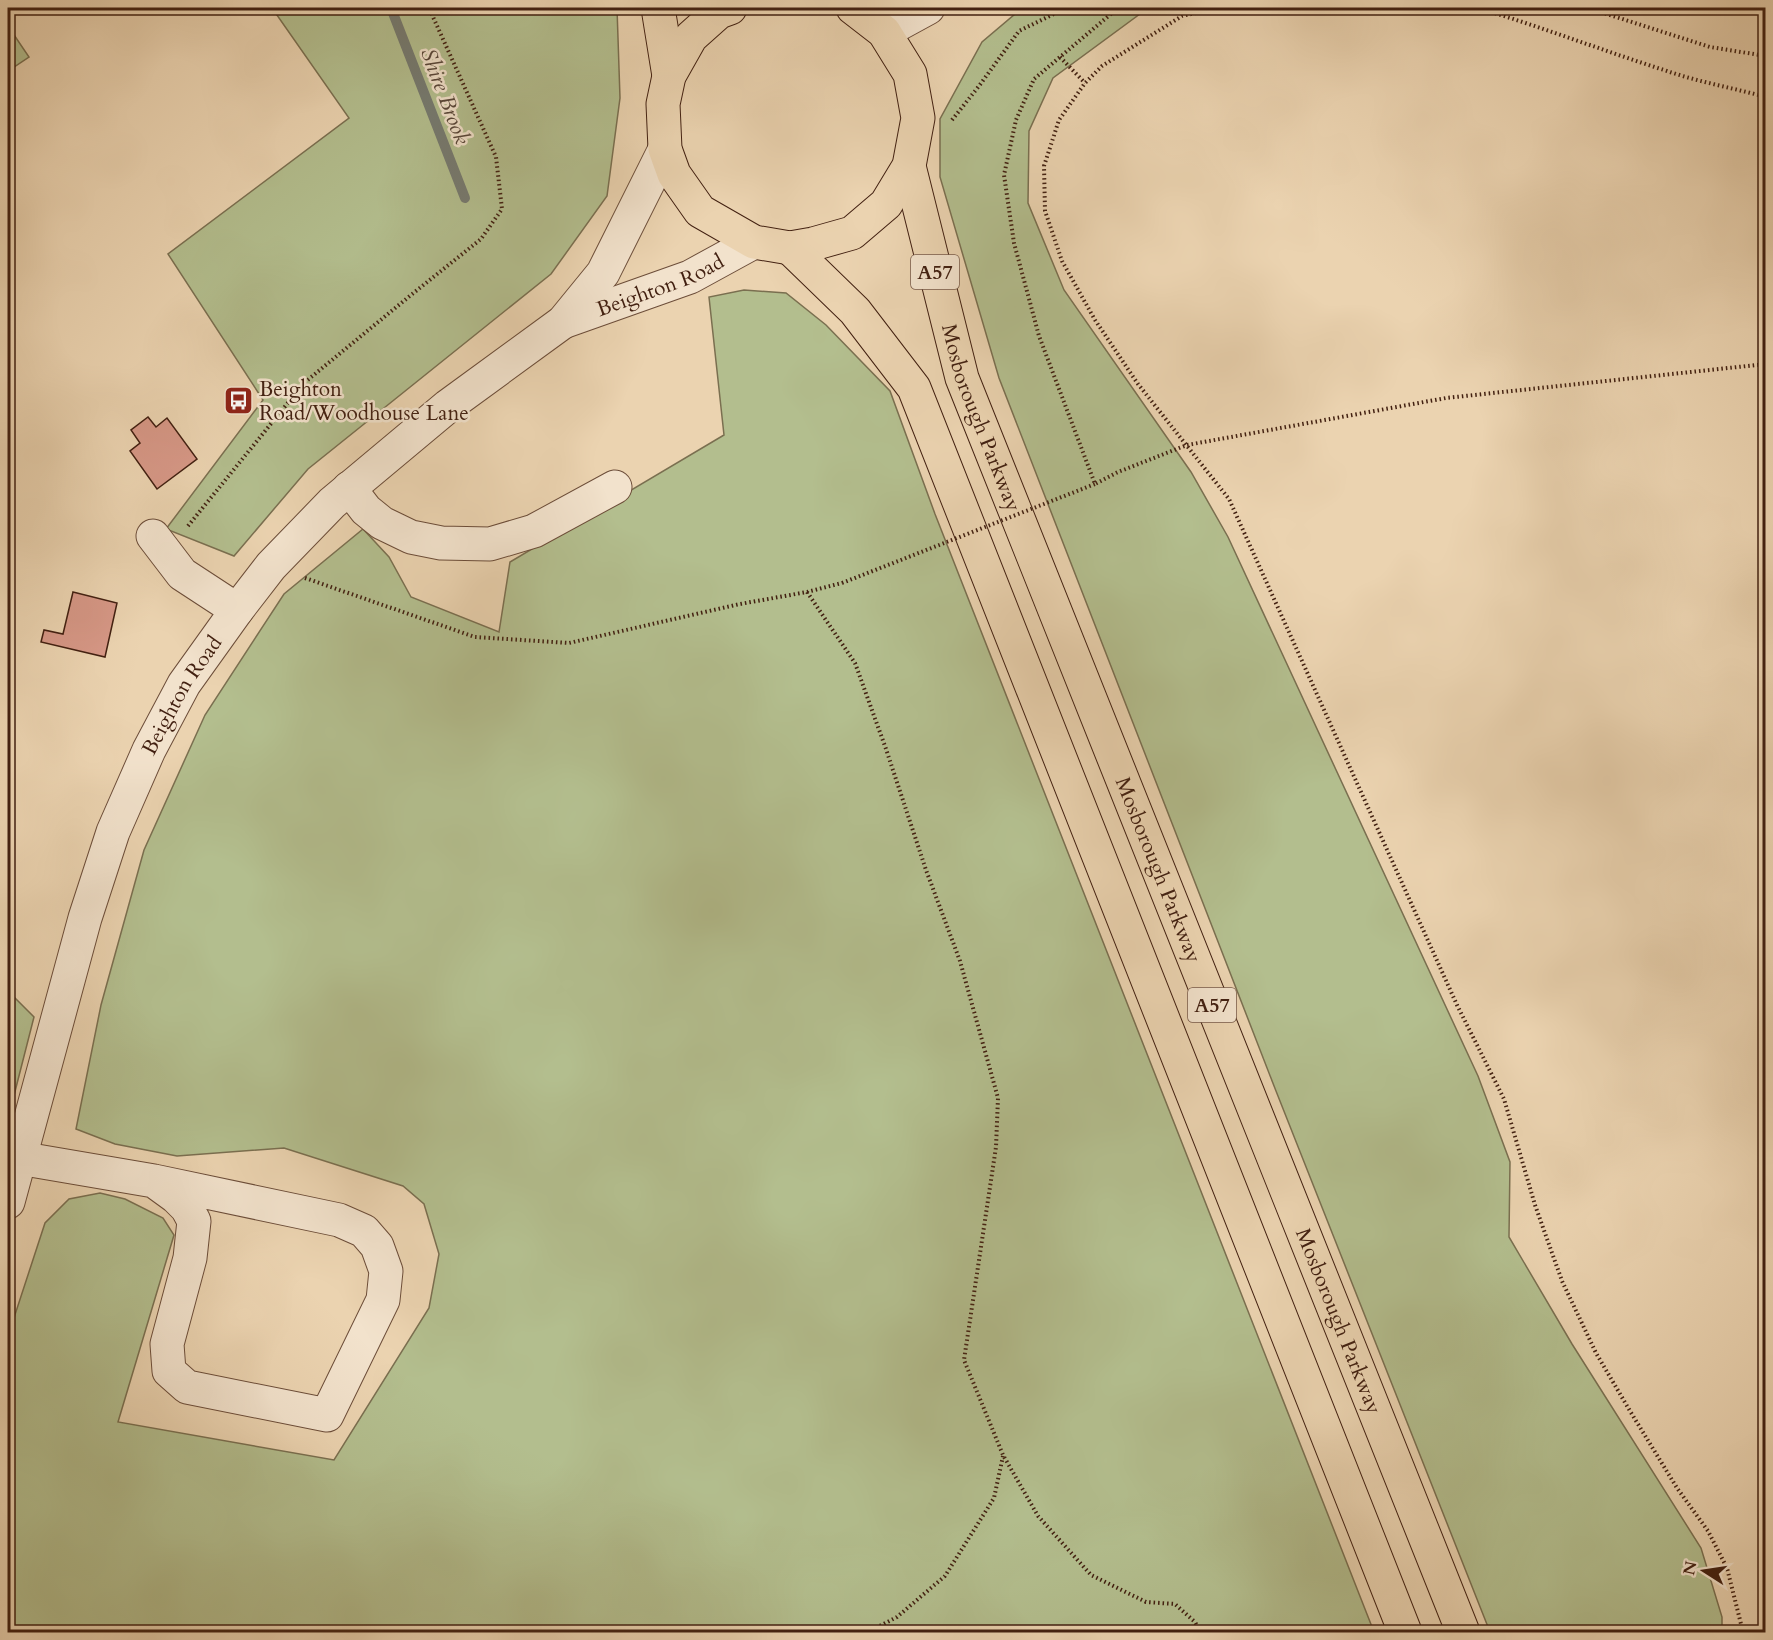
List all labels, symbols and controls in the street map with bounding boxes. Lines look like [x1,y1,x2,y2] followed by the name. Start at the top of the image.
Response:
[413,44,477,149] water label: Shire Brook
[593,247,729,324] street label: Beighton Road
[911,255,959,289] road number: A57
[934,321,1028,516] street label: Mosborough Parkway
[259,375,469,428] place label: Beighton Road/Woodhouse Lane
[222,385,254,417] bus stop icon: Beighton Road/Woodhouse Lane
[135,630,229,760] street label: Beighton Road
[1108,773,1208,967] street label: Mosborough Parkway
[1188,988,1236,1022] road number: A57
[1288,1224,1388,1418] street label: Mosborough Parkway
[1674,1541,1734,1601] north arrow
[1678,1559,1703,1577] text: N

